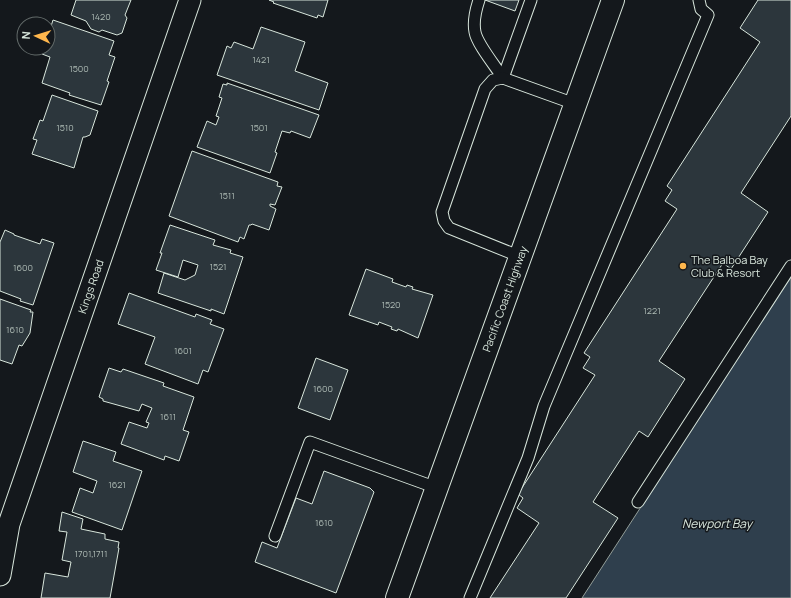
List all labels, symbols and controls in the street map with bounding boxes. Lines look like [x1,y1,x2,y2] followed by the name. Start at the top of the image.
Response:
[91,10,111,23] house number: 1420
[16,16,56,56] north arrow
[18,31,33,40] text: N
[252,53,270,66] house number: 1421
[69,62,89,75] house number: 1500
[56,121,74,134] house number: 1510
[250,121,268,134] house number: 1501
[219,189,235,202] house number: 1511
[479,243,531,354] street label: Pacific Coast Highway
[691,252,768,280] place label: The Balboa Bay Club & Resort
[74,257,107,315] street label: Kings Road
[209,260,227,273] house number: 1521
[13,261,33,274] house number: 1600
[678,261,688,271] marker: The Balboa Bay Club & Resort
[381,298,401,311] house number: 1520
[643,304,661,317] house number: 1221
[6,323,24,336] house number: 1610
[174,344,192,357] house number: 1601
[313,382,333,395] house number: 1600
[160,410,176,423] house number: 1611
[108,478,126,491] house number: 1621
[682,515,754,532] water label: Newport Bay
[315,516,333,529] house number: 1610
[74,547,108,560] house number: 1701,1711

